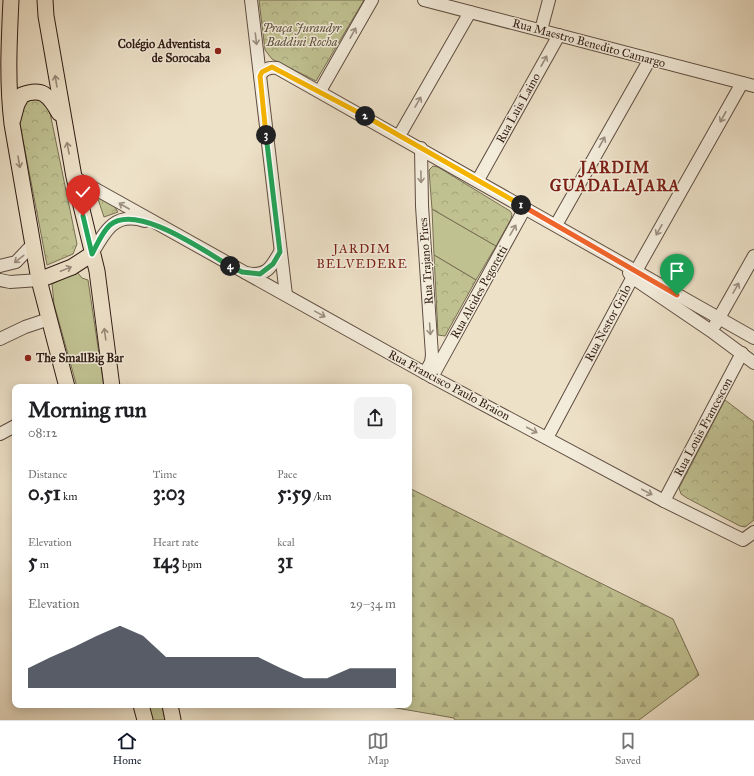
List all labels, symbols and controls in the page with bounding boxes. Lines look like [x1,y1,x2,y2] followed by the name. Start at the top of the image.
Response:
[511,16,667,71] street label: Rua Maestro Benedito Camargo
[263,21,342,49] park label: Praça Jurandyr Baddini Rocha
[350,27,358,39] one-way arrow
[252,32,260,45] one-way arrow
[118,37,211,65] place label: Colégio Adventista de Sorocaba
[213,46,223,56] marker: Colégio Adventista de Sorocaba
[541,55,549,67] one-way arrow
[493,71,543,145] street label: Rua Luis Laino
[52,74,60,87] one-way arrow
[415,96,423,108] one-way arrow
[355,106,375,126] pin: 2
[362,109,368,122] text: 2
[719,111,726,123] one-way arrow
[256,125,276,145] pin: 3
[264,128,268,141] text: 3
[599,136,607,148] one-way arrow
[64,142,72,155] one-way arrow
[15,155,23,168] one-way arrow
[550,158,680,196] district label: JARDIM GUADALAJARA
[418,170,425,183] one-way arrow
[66,175,100,216] pin
[72,181,94,203] icon: check
[511,195,531,215] pin: 1
[519,198,523,211] text: 1
[118,201,130,209] one-way arrow
[416,217,436,305] street label: Rua Trajano Pires
[510,224,517,236] one-way arrow
[655,224,663,236] one-way arrow
[316,241,408,272] district label: JARDIM BELVEDERE
[448,242,512,342] street label: Rua Alcides Pegoretti
[660,254,694,295] pin
[13,255,24,263] one-way arrow
[220,256,240,276] pin: 4
[227,259,233,272] text: 4
[666,260,688,282] icon: arrive
[60,264,72,272] one-way arrow
[582,282,634,364] street label: Rua Nestor Grilo
[733,282,741,294] one-way arrow
[314,311,326,319] one-way arrow
[426,322,433,335] one-way arrow
[101,328,109,341] one-way arrow
[386,347,513,423] street label: Rua Francisco Paulo Braion
[35,351,124,366] place label: The SmallBig Bar
[23,353,33,363] marker: The SmallBig Bar
[671,375,735,479] street label: Rua Louis Francescon
[28,396,147,423] text: Morning run
[354,397,396,439] button: share
[28,425,57,441] text: 08:12
[526,427,538,435] one-way arrow
[28,468,67,481] text: Distance
[153,468,177,481] text: Time
[277,468,297,481] text: Pace
[28,481,61,505] text: 0.51
[153,481,185,505] text: 3:03
[277,481,312,505] text: 5:59
[641,488,653,496] one-way arrow
[61,490,77,503] text: km
[312,490,331,503] text: /km
[28,536,72,549] text: Elevation
[153,536,199,549] text: Heart rate
[277,536,295,549] text: kcal
[28,549,37,573] text: 5
[153,549,180,573] text: 143
[277,549,293,573] text: 31
[37,558,49,571] text: m
[180,558,202,571] text: bpm
[28,596,80,612] text: Elevation
[350,596,396,612] text: 29–34 m
[113,730,142,767] tab: Home
[367,730,389,767] tab: Map
[615,730,641,767] tab: Saved

